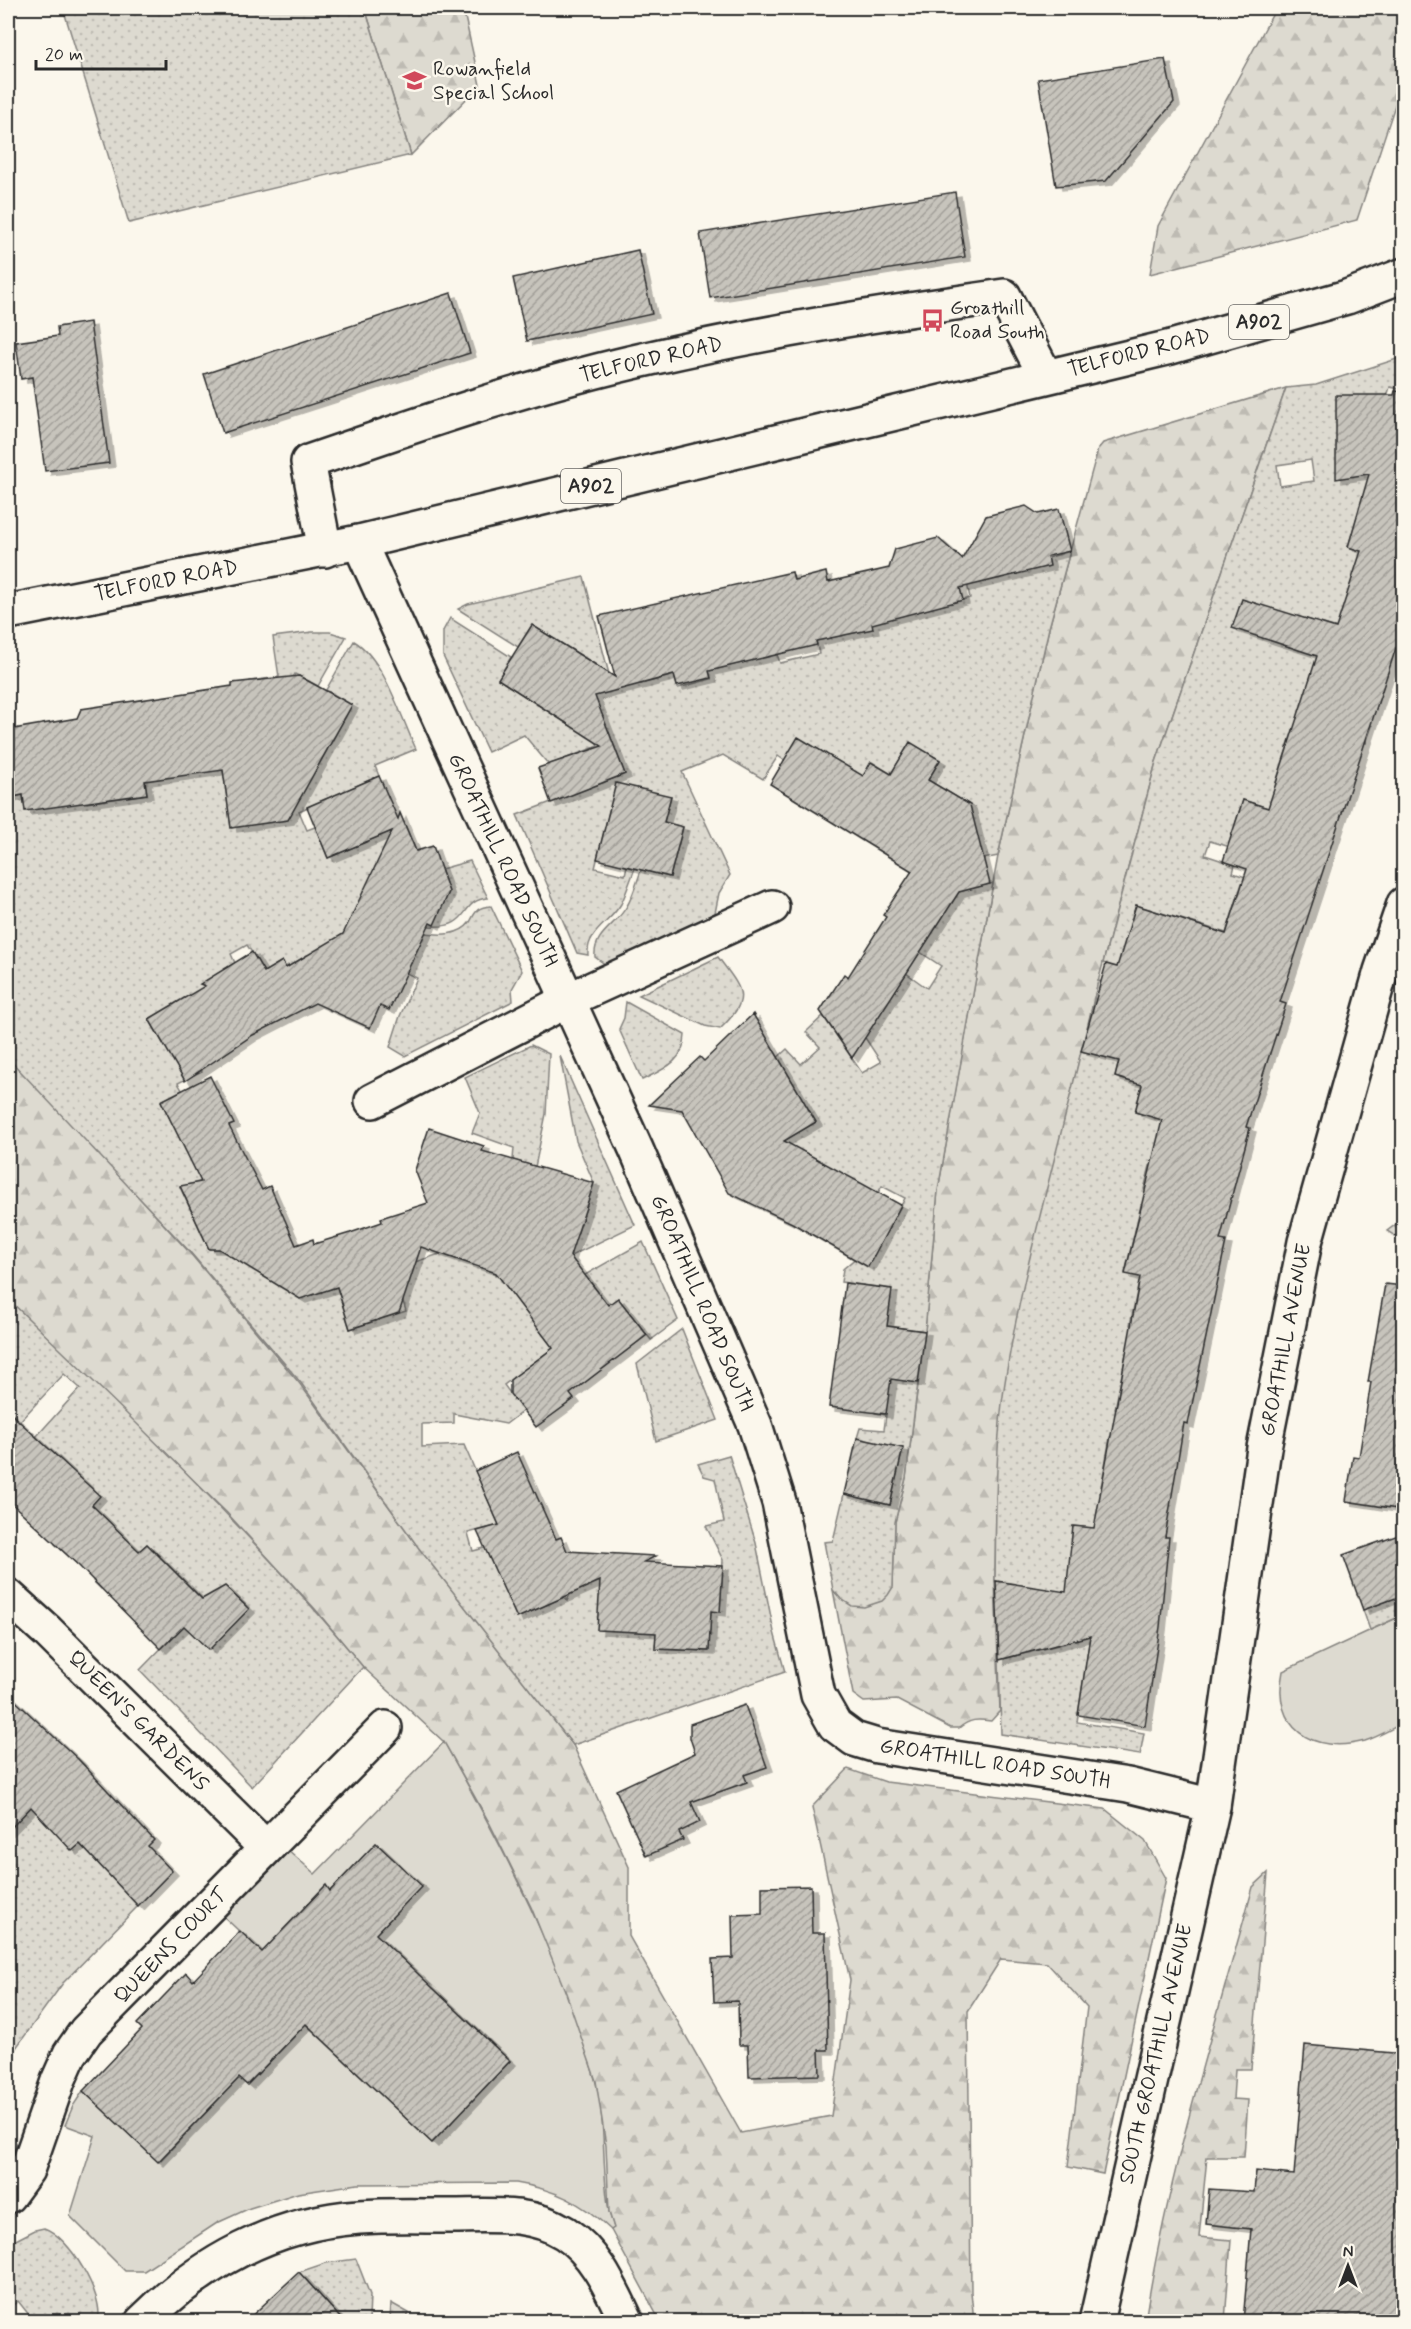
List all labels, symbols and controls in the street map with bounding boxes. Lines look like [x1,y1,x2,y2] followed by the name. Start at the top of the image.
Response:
[36,33,166,71] scale bar
[45,43,83,67] text: 20 m
[433,55,554,107] place label: Rowanfield Special School
[402,68,428,94] school or university icon: Rowanfield Special School
[950,294,1045,346] place label: Groathill Road South
[1229,305,1289,339] road number: A902
[919,307,945,333] bus stop icon: Groathill Road South
[1065,322,1213,384] street label: TELFORD ROAD
[577,330,725,390] street label: TELFORD ROAD
[561,469,621,503] road number: A902
[92,553,240,609] street label: TELFORD ROAD
[441,749,565,971] street label: GROATHILL ROAD SOUTH
[644,1190,760,1416] street label: GROATHILL ROAD SOUTH
[1254,1241,1318,1439] street label: GROATHILL AVENUE
[61,1644,215,1798] street label: QUEEN'S GARDENS
[878,1732,1112,1796] street label: GROATHILL ROAD SOUTH
[108,1881,234,2010] street label: QUEENS COURT
[1112,1921,1200,2187] street label: SOUTH GROATHILL AVENUE
[1318,2236,1378,2296] north arrow
[1343,2242,1353,2263] text: N

